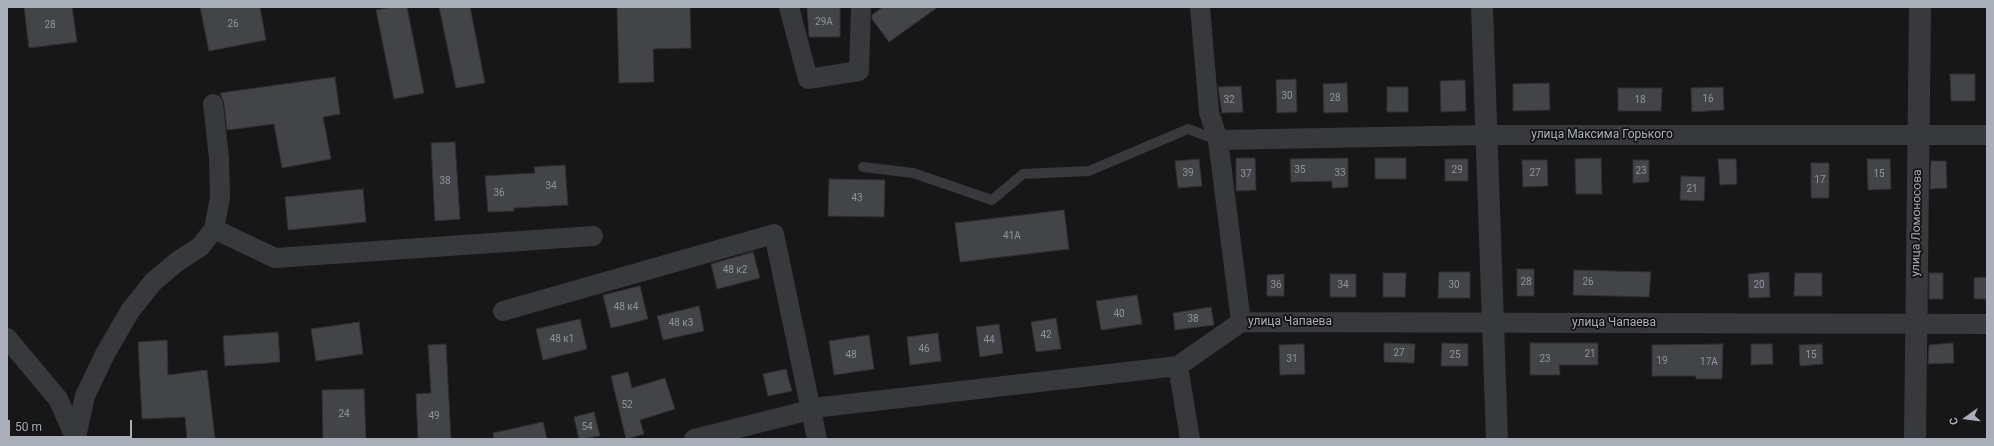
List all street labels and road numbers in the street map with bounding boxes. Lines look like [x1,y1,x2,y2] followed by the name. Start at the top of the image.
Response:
[1531,128,1673,142] street label: улица Максима Горького
[1909,169,1925,277] street label: улица Ломоносова
[1248,315,1332,329] street label: улица Чапаева
[1572,316,1656,330] street label: улица Чапаева

